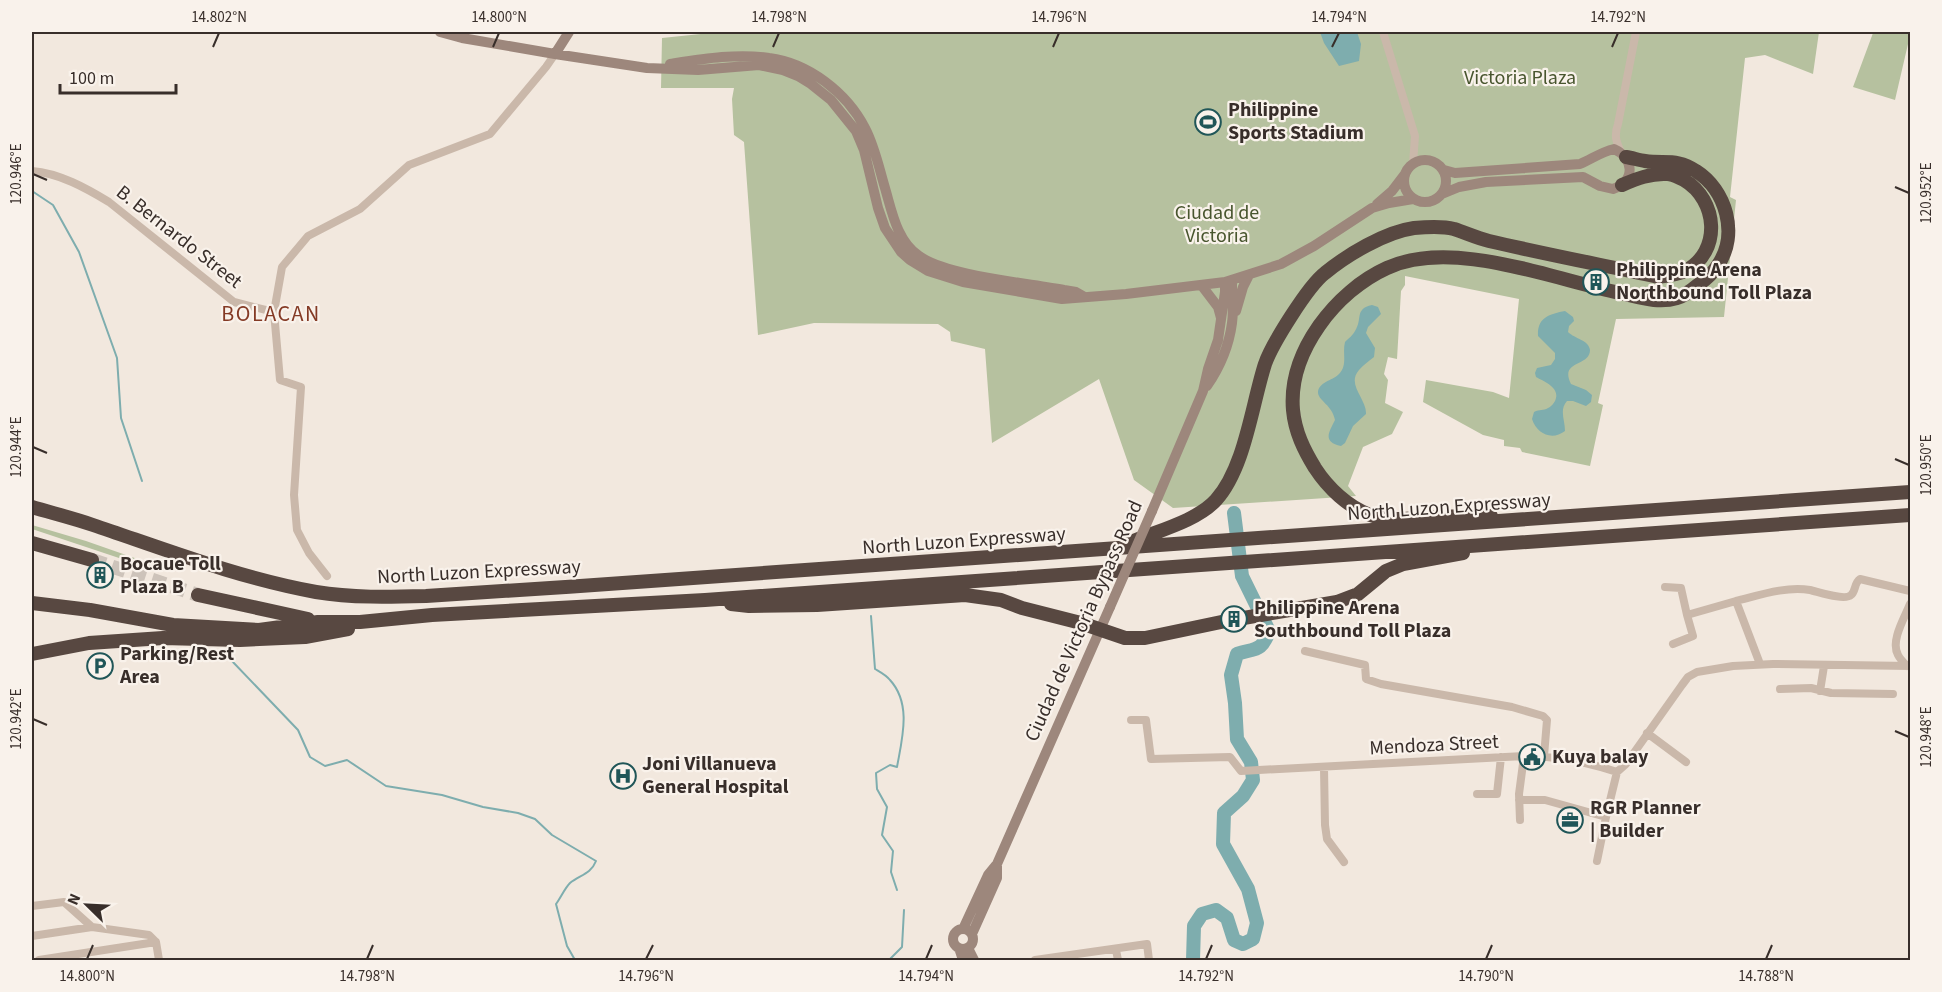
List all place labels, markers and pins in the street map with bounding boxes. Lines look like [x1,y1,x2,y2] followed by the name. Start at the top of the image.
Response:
[1228,96,1364,147] place label: Philippine Sports Stadium
[1193,107,1223,137] sports icon: Philippine Sports Stadium
[1616,256,1812,307] place label: Philippine Arena Northbound Toll Plaza
[1581,267,1611,297] building icon: Philippine Arena Northbound Toll Plaza
[120,550,221,601] place label: Bocaue Toll Plaza B
[85,560,115,590] building icon: Bocaue Toll Plaza B
[1254,594,1451,645] place label: Philippine Arena Southbound Toll Plaza
[1219,604,1249,634] building icon: Philippine Arena Southbound Toll Plaza
[119,640,235,691] place label: Parking/Rest Area
[85,651,115,681] parking icon: Parking/Rest Area
[1517,742,1547,772] public building icon: Kuya balay
[1552,743,1649,771] place label: Kuya balay
[642,750,789,801] place label: Joni Villanueva General Hospital
[608,761,638,791] hospital icon: Joni Villanueva General Hospital
[1590,794,1701,845] place label: RGR Planner | Builder
[1555,805,1585,835] office icon: RGR Planner | Builder

